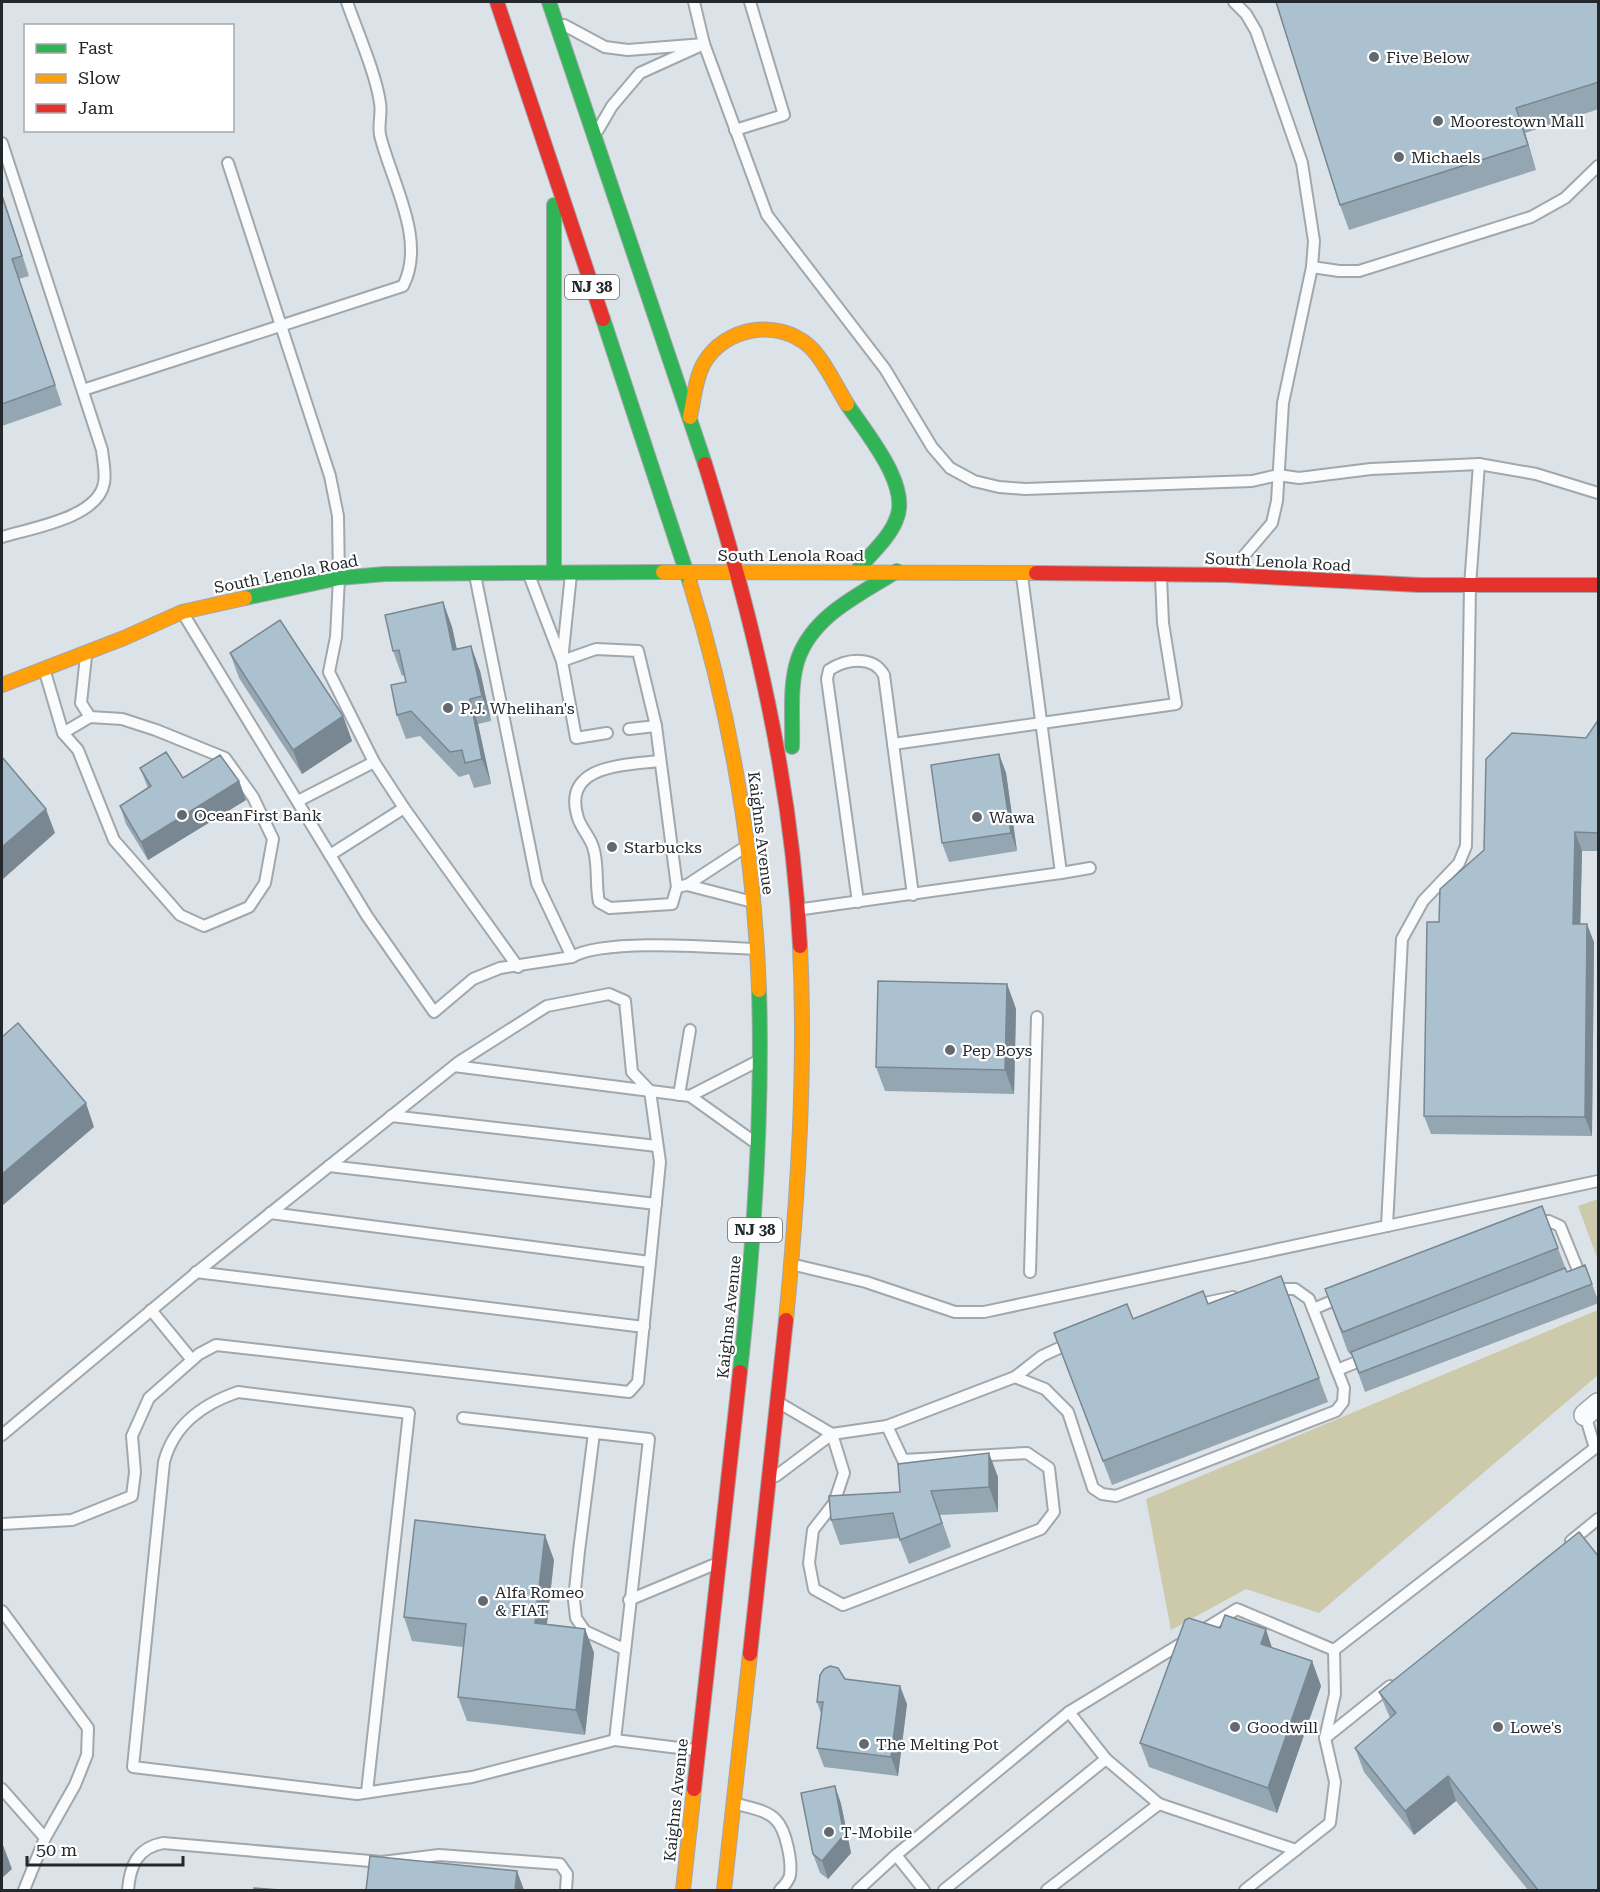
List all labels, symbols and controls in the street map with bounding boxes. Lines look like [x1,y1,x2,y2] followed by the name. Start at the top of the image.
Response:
[24,24,234,132] legend
[78,37,113,58] text: Fast
[1386,48,1470,67] place label: Five Below
[1367,50,1381,64] marker: Five Below
[78,67,120,88] text: Slow
[78,97,114,118] text: Jam
[1450,112,1584,131] place label: Moorestown Mall
[1431,114,1445,128] marker: Moorestown Mall
[1411,148,1481,167] place label: Michaels
[1392,150,1406,164] marker: Michaels
[565,275,619,299] road number: NJ 38
[718,546,864,565] street label: South Lenola Road
[1204,549,1352,575] street label: South Lenola Road
[212,551,360,597] street label: South Lenola Road
[460,699,575,718] place label: P.J. Whelihan's
[441,701,455,715] marker: P.J. Whelihan's
[744,770,778,896] street label: Kaighns Avenue
[194,806,322,825] place label: OceanFirst Bank
[175,808,189,822] marker: OceanFirst Bank
[989,808,1035,827] place label: Wawa
[970,810,984,824] marker: Wawa
[624,838,702,857] place label: Starbucks
[605,840,619,854] marker: Starbucks
[962,1041,1033,1060] place label: Pep Boys
[943,1043,957,1057] marker: Pep Boys
[728,1218,782,1242] road number: NJ 38
[713,1254,745,1380] street label: Kaighns Avenue
[495,1583,584,1620] place label: Alfa Romeo & FIAT
[476,1594,490,1608] marker: Alfa Romeo & FIAT
[1247,1718,1318,1737] place label: Goodwill
[1510,1718,1562,1737] place label: Lowe's
[1228,1720,1242,1734] marker: Goodwill
[1491,1720,1505,1734] marker: Lowe's
[876,1735,999,1754] place label: The Melting Pot
[660,1737,692,1863] street label: Kaighns Avenue
[857,1737,871,1751] marker: The Melting Pot
[841,1823,912,1842] place label: T-Mobile
[822,1825,836,1839] marker: T-Mobile
[27,1829,183,1867] scale bar
[36,1839,77,1860] text: 50 m

